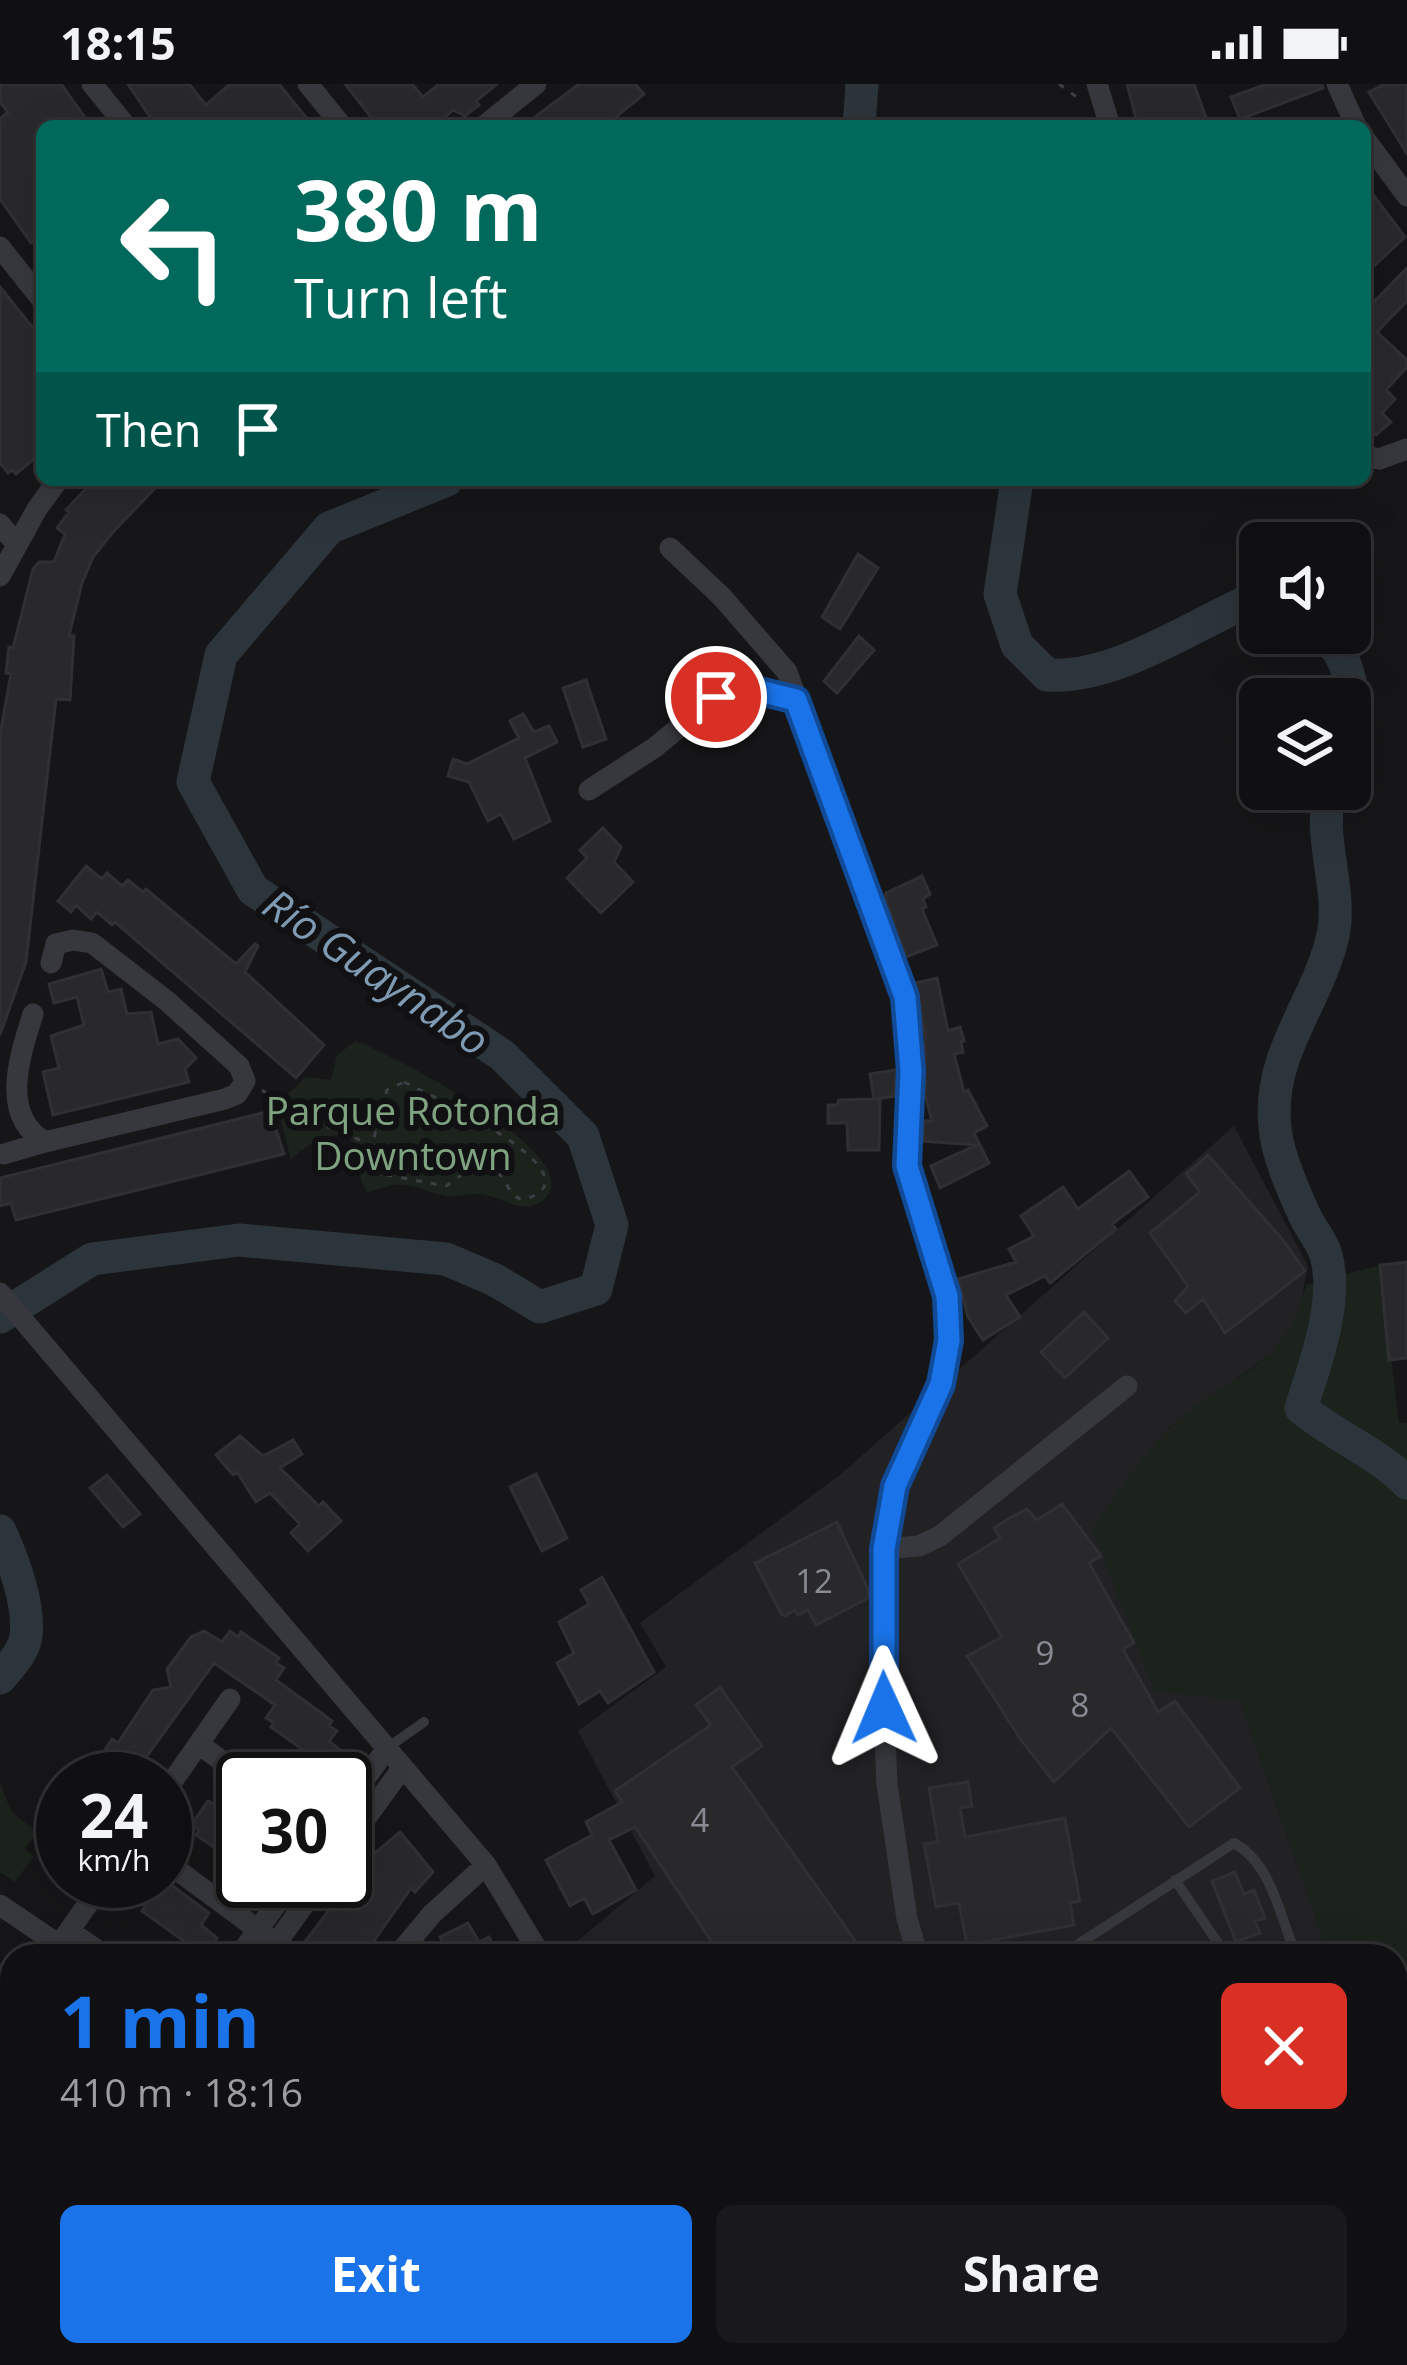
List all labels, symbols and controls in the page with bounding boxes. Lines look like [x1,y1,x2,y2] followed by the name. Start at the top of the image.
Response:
[60,12,176,73] text: 18:15
[294,151,542,266] text: 380 m
[96,168,252,324] icon: left
[294,260,507,334] text: Turn left
[225,396,291,462] icon: arrive
[96,399,201,460] text: Then
[1239,522,1371,810] map controls
[1239,522,1371,654] button: sound
[665,646,767,748] pin
[683,664,749,730] icon: arrive
[1239,678,1371,810] button: layers
[253,874,501,1068] water label: Río Guaynabo
[265,1083,561,1181] park label: Parque Rotonda Downtown
[795,1558,833,1603] house number: 12
[1036,1630,1054,1675] house number: 9
[821,1645,947,1771] position arrow
[1071,1682,1089,1727] house number: 8
[216,1752,372,1908] speed limit sign: 30
[80,1774,148,1856] text: 24
[691,1797,710,1842] house number: 4
[78,1839,150,1880] text: km/h
[60,1971,260,2069] text: 1 min
[1221,1983,1347,2109] button: close
[60,2065,303,2118] text: 410 m · 18:16
[60,2205,692,2343] button: Exit
[716,2205,1347,2343] button: Share

